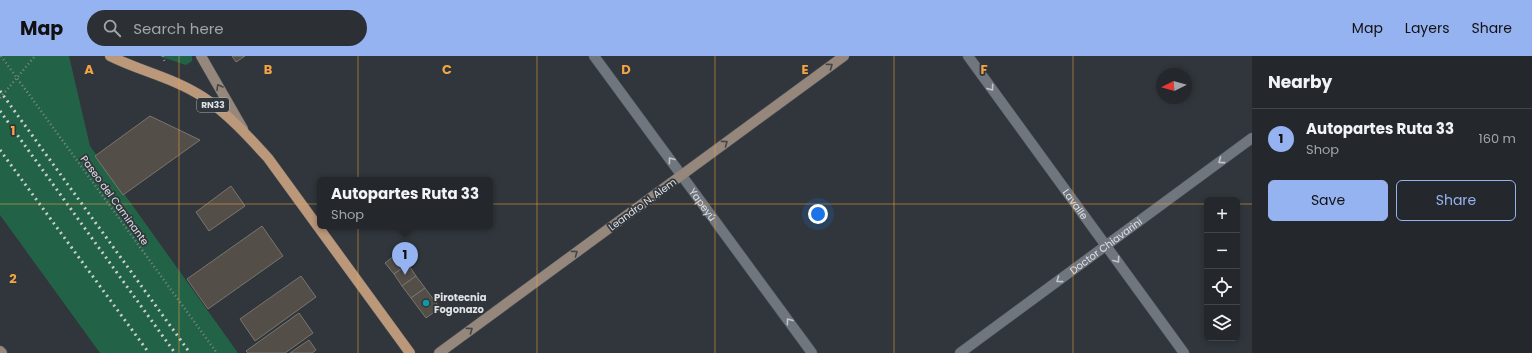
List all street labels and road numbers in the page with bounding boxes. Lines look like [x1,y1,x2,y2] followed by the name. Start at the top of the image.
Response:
[197,98,229,112] road number: RN33
[77,152,152,248] street label: Paseo del Caminante
[605,175,679,234] street label: Leandro N. Alem
[685,185,720,224] street label: Yapeyú
[1059,186,1091,223] street label: Lavalle
[1067,214,1145,278] street label: Doctor Chiavarini

